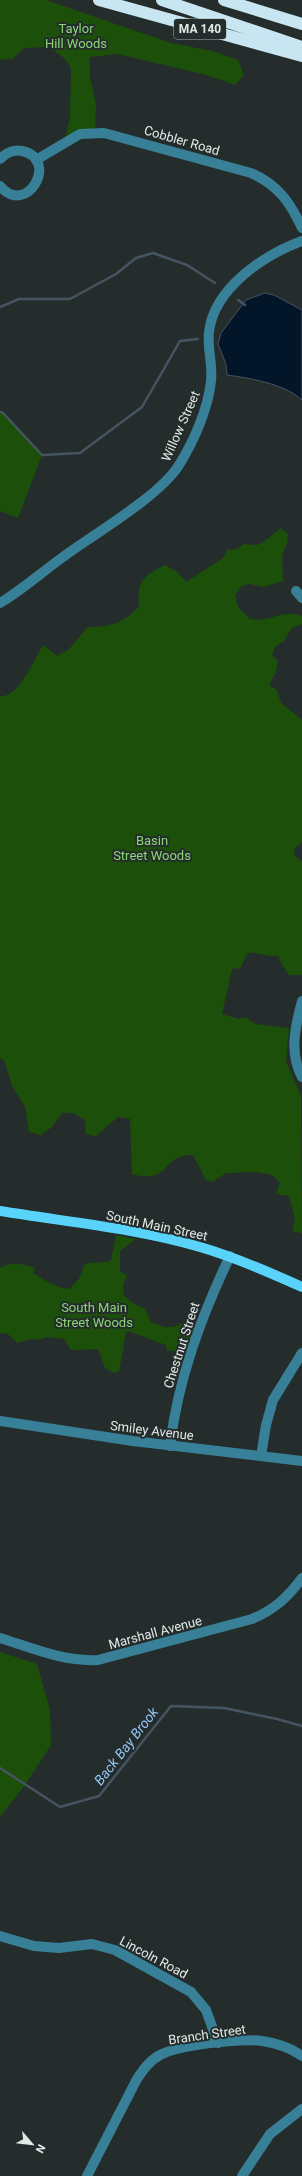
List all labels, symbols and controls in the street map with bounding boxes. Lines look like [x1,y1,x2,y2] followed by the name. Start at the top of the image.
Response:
[174,19,226,39] road number: MA 140
[45,21,107,51] park label: Taylor Hill Woods
[142,123,221,158] street label: Cobbler Road
[158,389,203,464] street label: Willow Street
[113,833,191,863] park label: Basin Street Woods
[105,1207,209,1244] street label: South Main Street
[55,1300,133,1330] park label: South Main Street Woods
[160,1300,202,1390] street label: Chestnut Street
[109,1418,195,1443] street label: Smiley Avenue
[107,1613,203,1652] street label: Marshall Avenue
[91,1703,162,1788] water label: Back Bay Brook
[117,1933,190,1982] street label: Lincoln Road
[167,2022,247,2047] street label: Branch Street
[12,2124,52,2164] north arrow
[33,2142,48,2155] text: N

